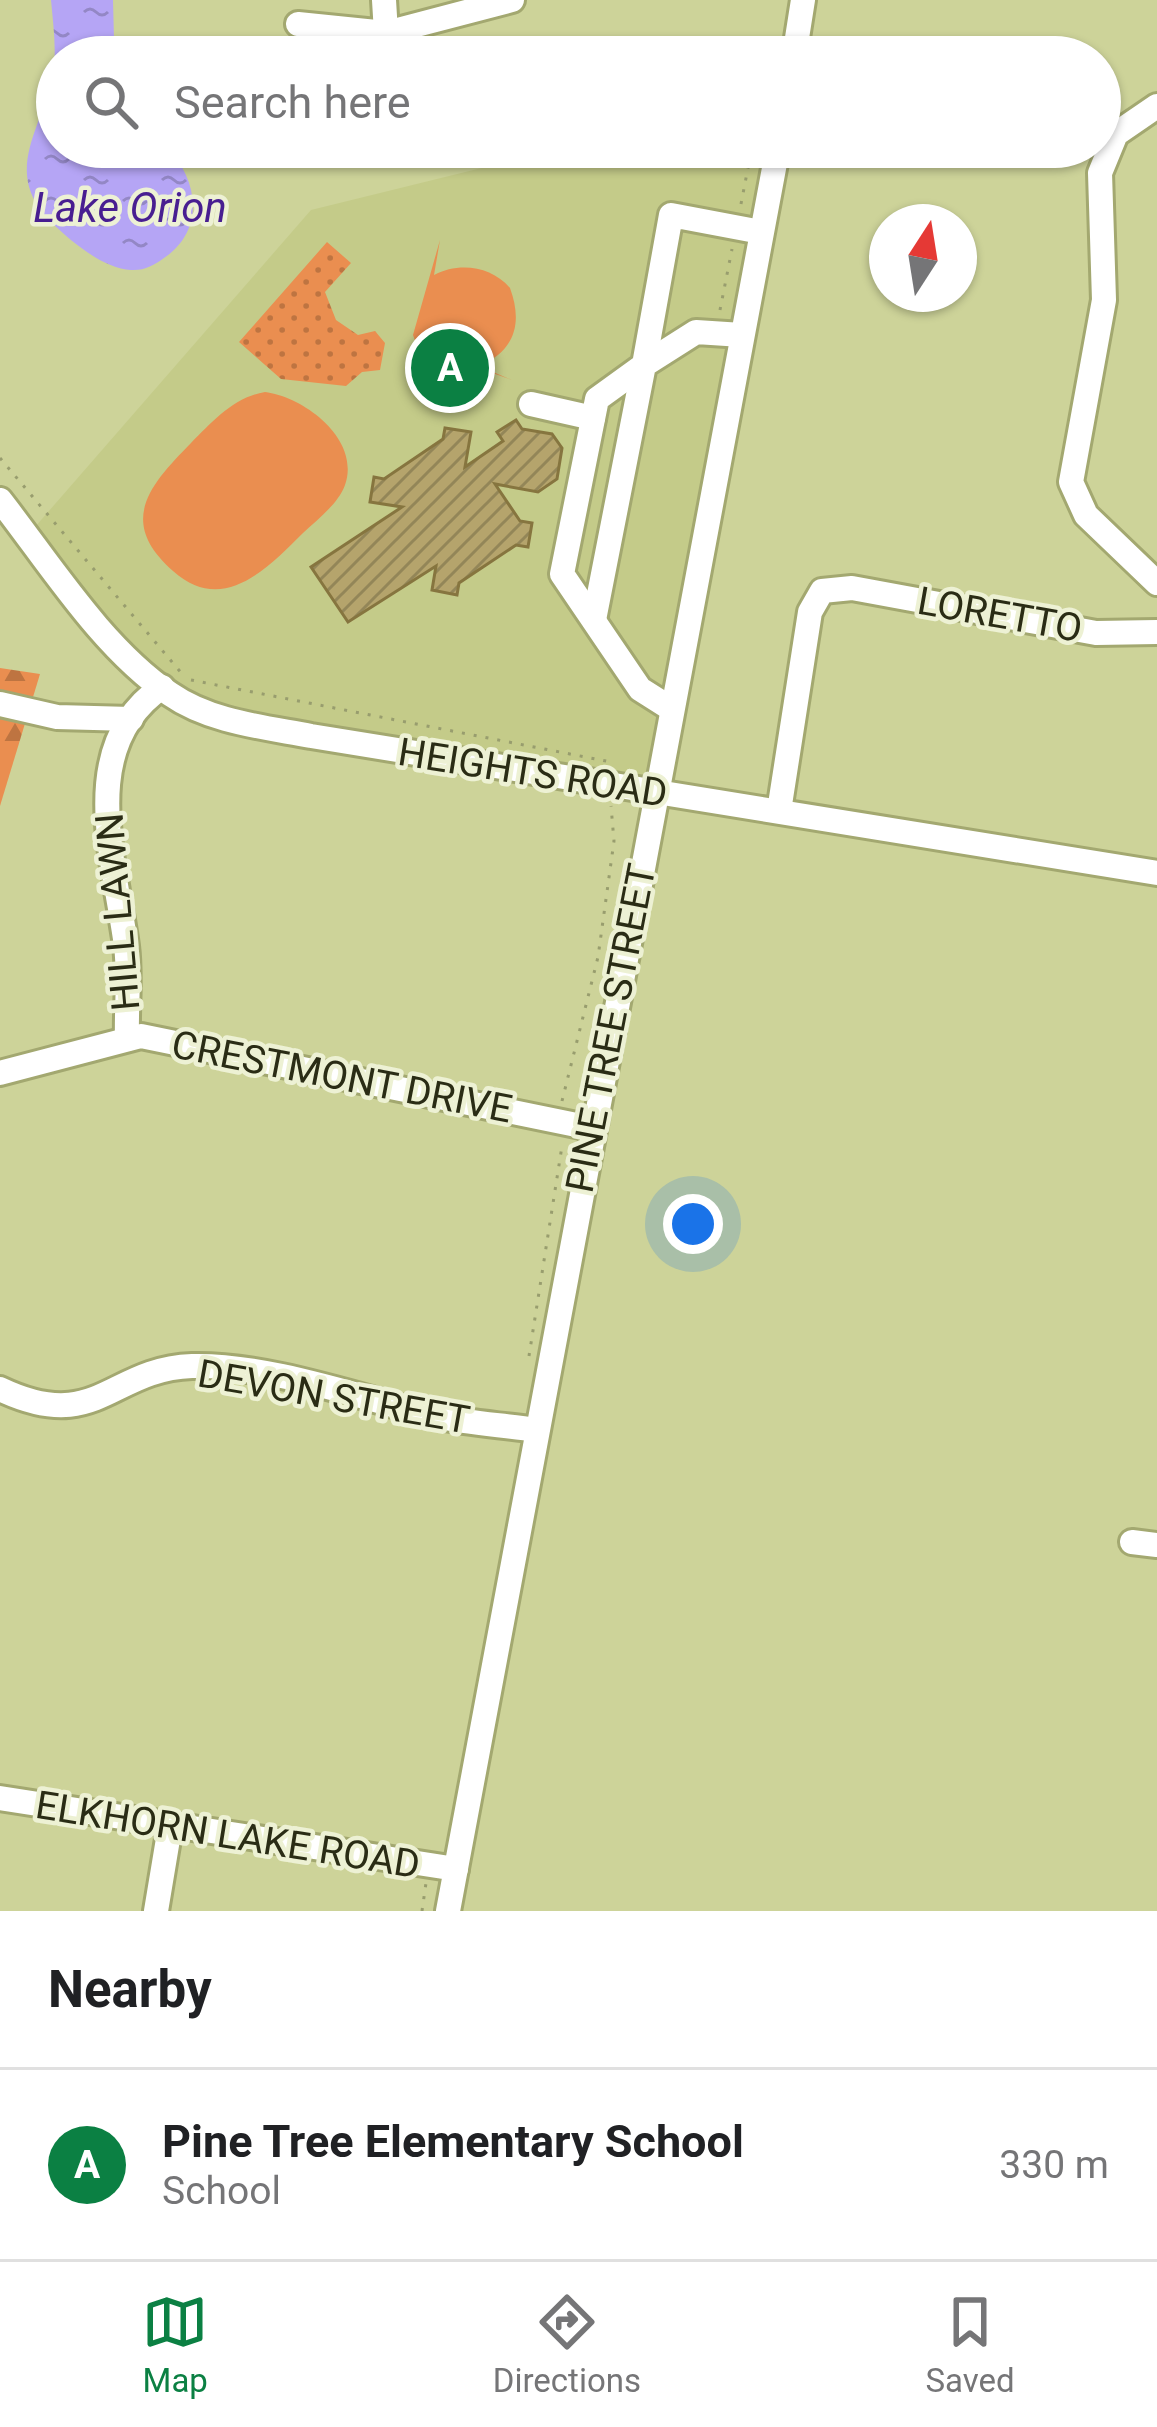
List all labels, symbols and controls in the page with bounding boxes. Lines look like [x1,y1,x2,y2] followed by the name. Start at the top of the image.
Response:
[36,36,1121,168] search box
[78,69,144,135] icon: search
[174,76,411,129] text: Search here
[33,183,227,232] water label: Lake Orion
[869,204,977,312] north arrow
[411,323,489,413] pin: A
[914,578,1086,652] street label: LORETTO
[395,729,671,817] street label: HEIGHTS ROAD
[86,811,150,1013] street label: HILL LAWN
[557,860,665,1196] street label: PINE TREE STREET
[168,1021,516,1133] street label: CRESTMONT DRIVE
[663,1194,723,1254] your location
[194,1350,473,1444] street label: DEVON STREET
[32,1782,423,1888] street label: ELKHORN LAKE ROAD
[48,1960,212,2019] text: Nearby
[162,2115,744,2168] text: Pine Tree Elementary School
[74,2142,100,2188] text: A
[999,2142,1109,2188] text: 330 m
[162,2168,281,2214] text: School
[142,2289,208,2400] tab: Map
[493,2289,641,2400] tab: Directions
[926,2289,1015,2400] tab: Saved

